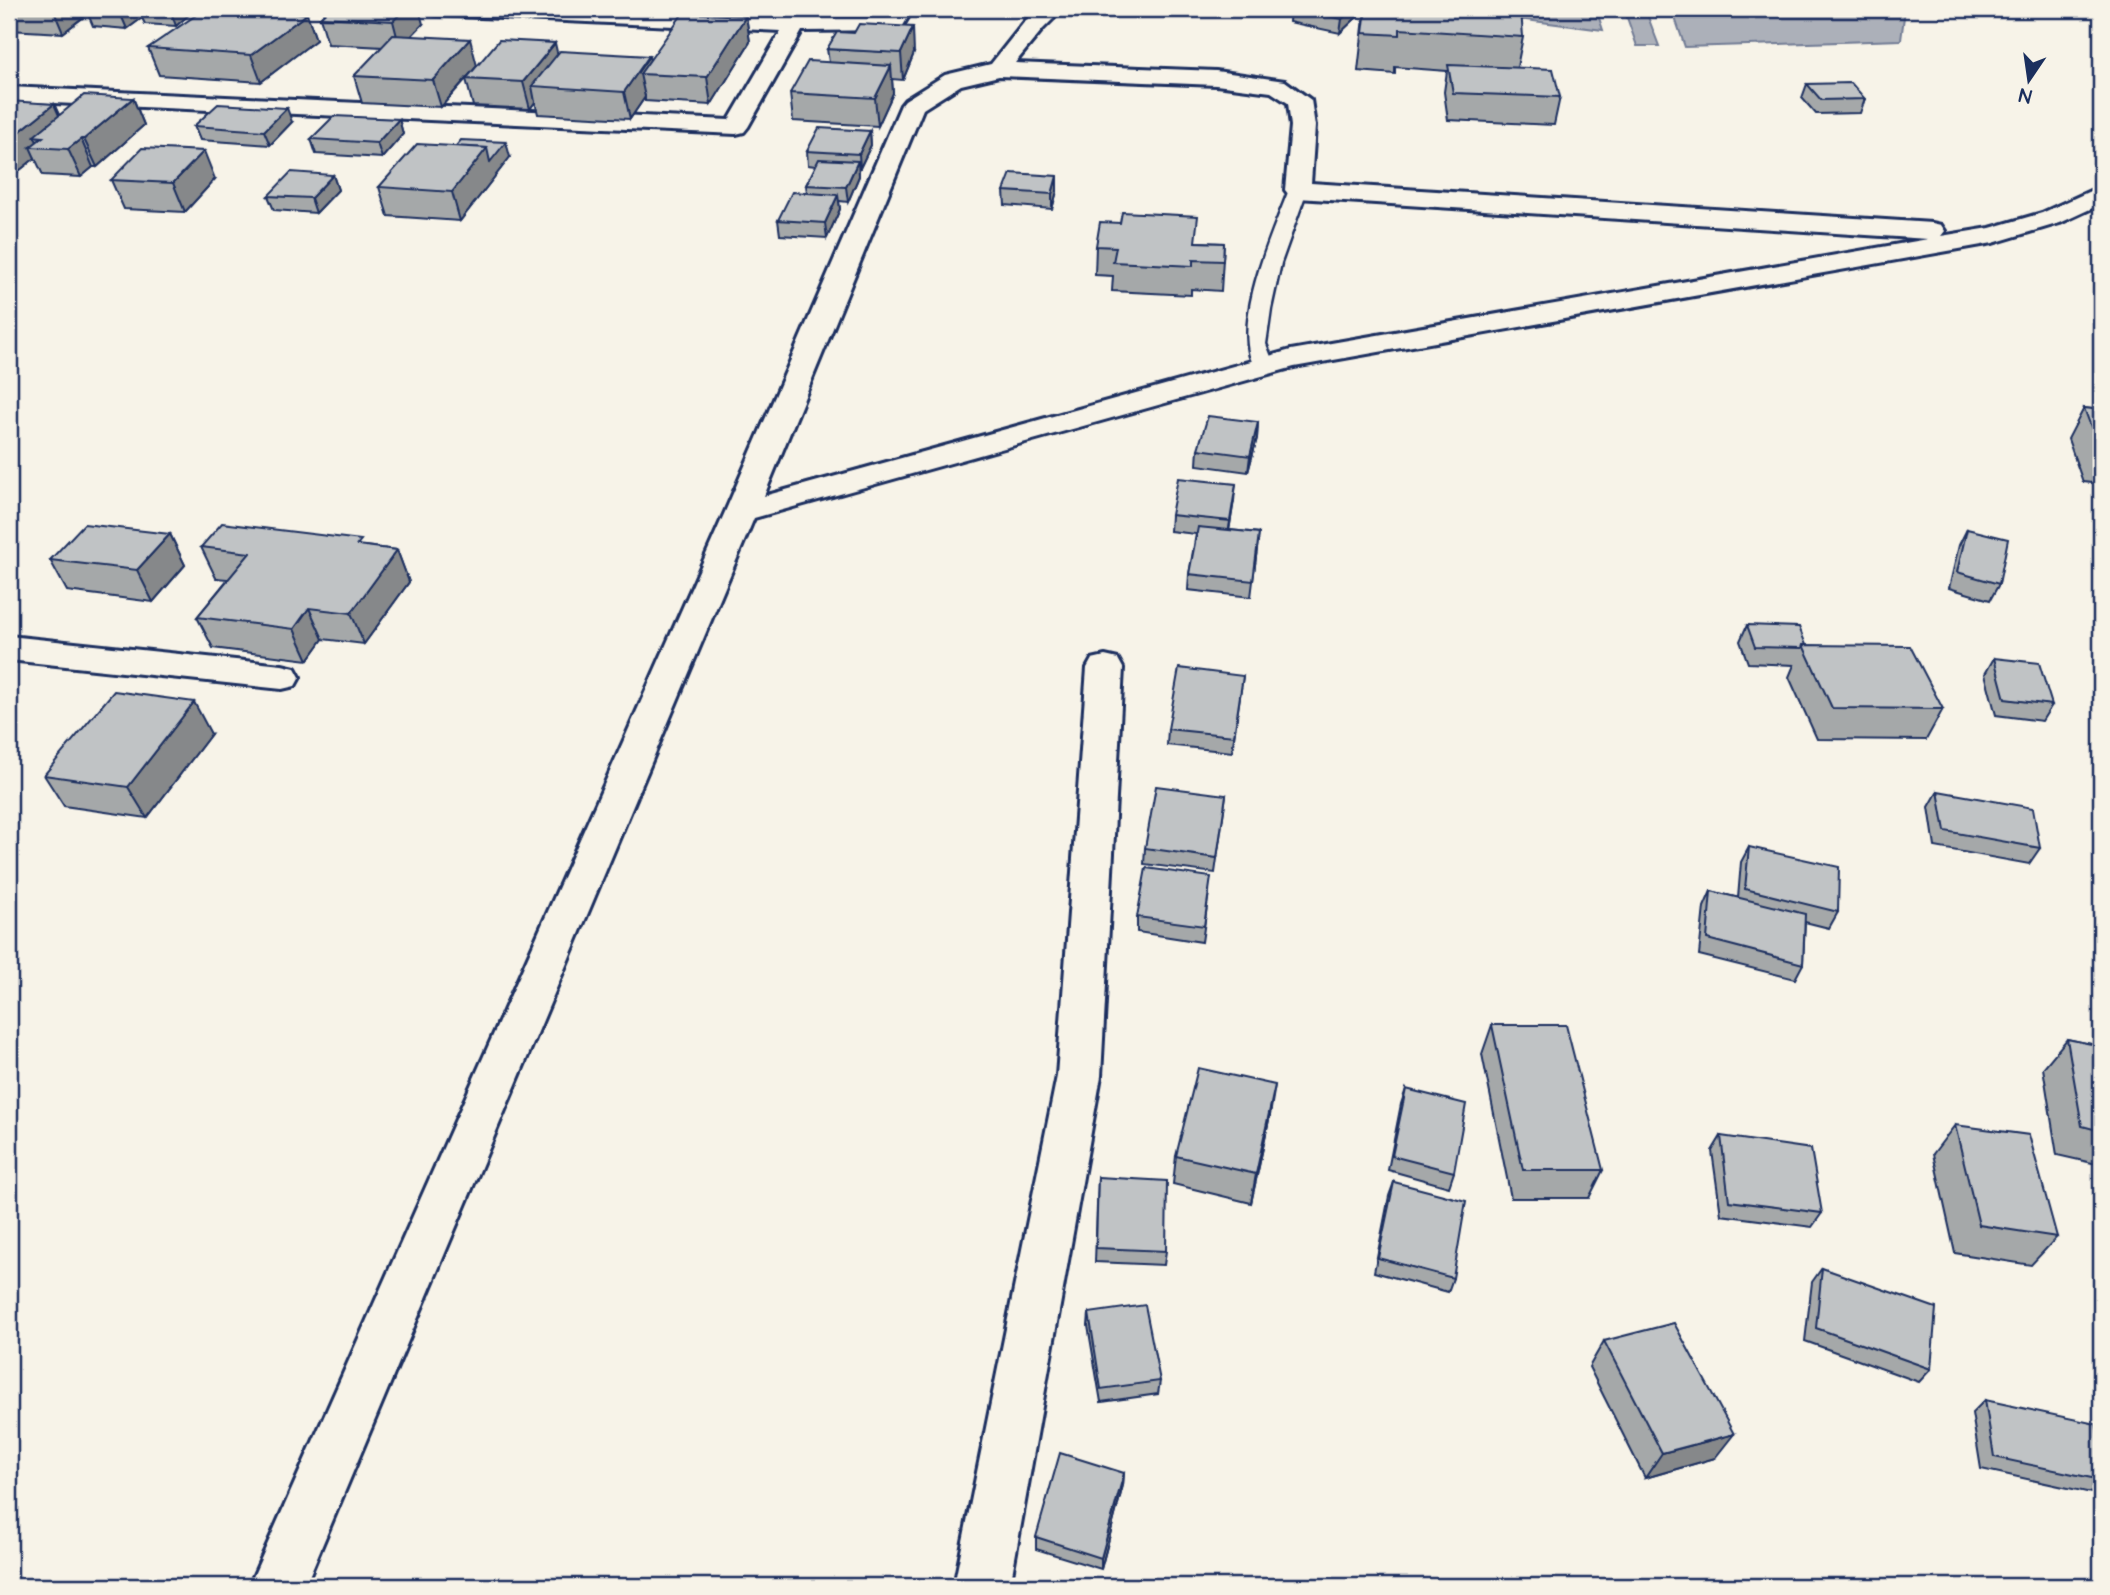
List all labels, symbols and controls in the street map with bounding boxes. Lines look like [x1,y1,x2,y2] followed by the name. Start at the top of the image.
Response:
[1994,46,2064,116] north arrow
[2017,81,2034,110] text: N

